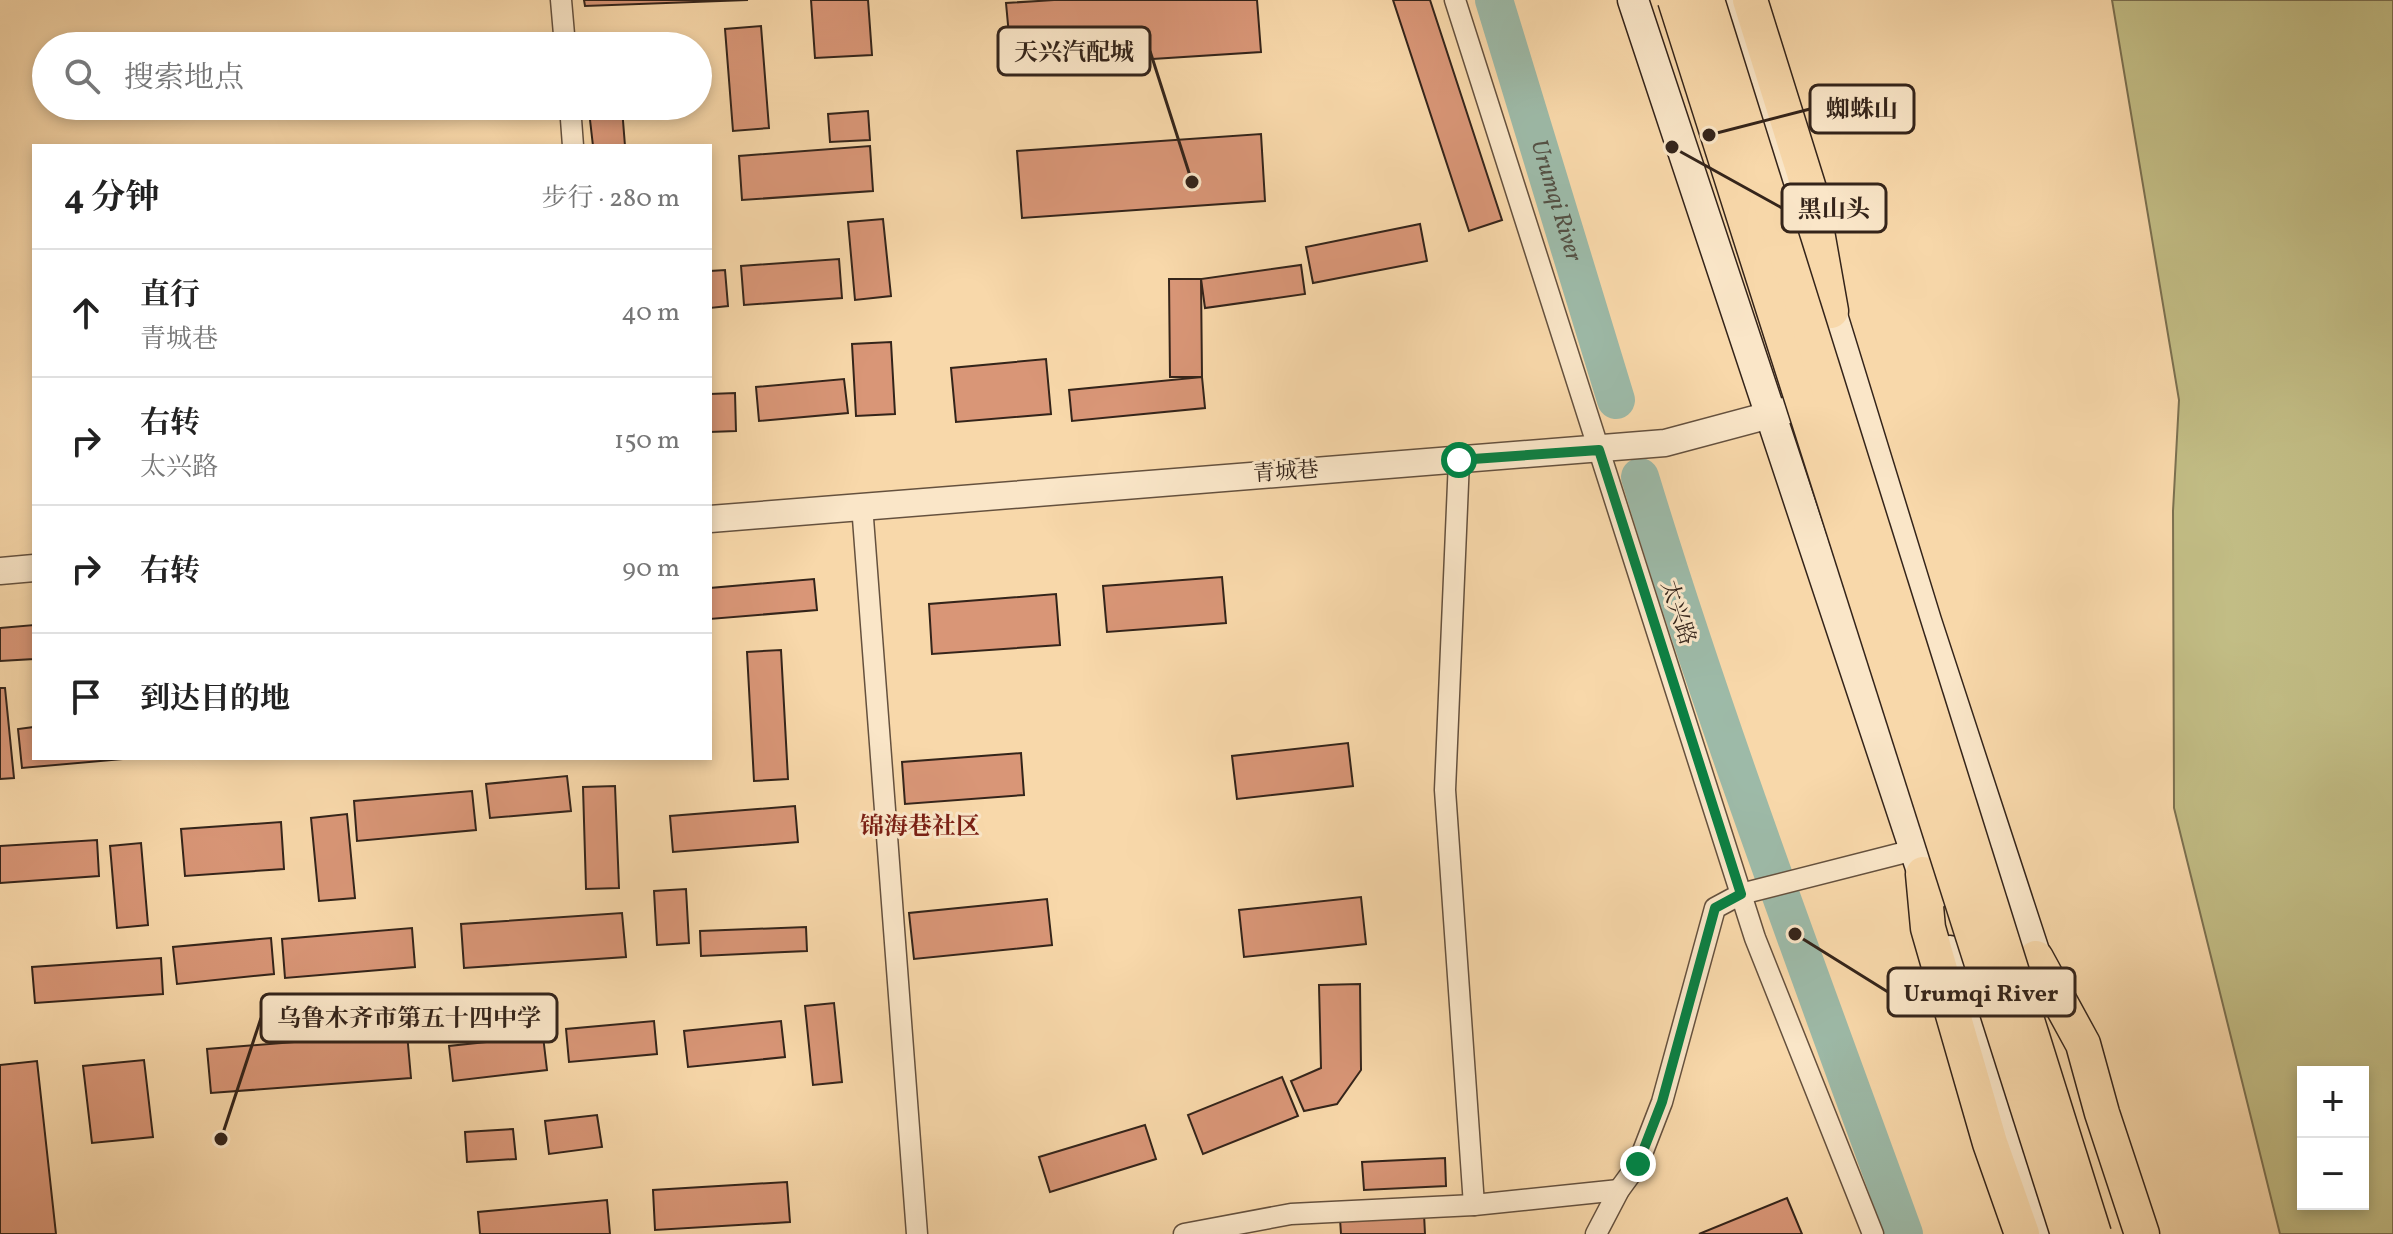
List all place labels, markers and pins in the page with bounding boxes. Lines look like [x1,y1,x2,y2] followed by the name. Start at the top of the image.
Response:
[998,27,1150,75] callout: 天兴汽配城
[1810,85,1914,133] callout: 蜘蛛山
[1782,184,1886,232] callout: 黑山头
[1888,968,2075,1016] callout: Urumqi River
[261,994,557,1042] callout: 乌鲁木齐市第五十四中学

